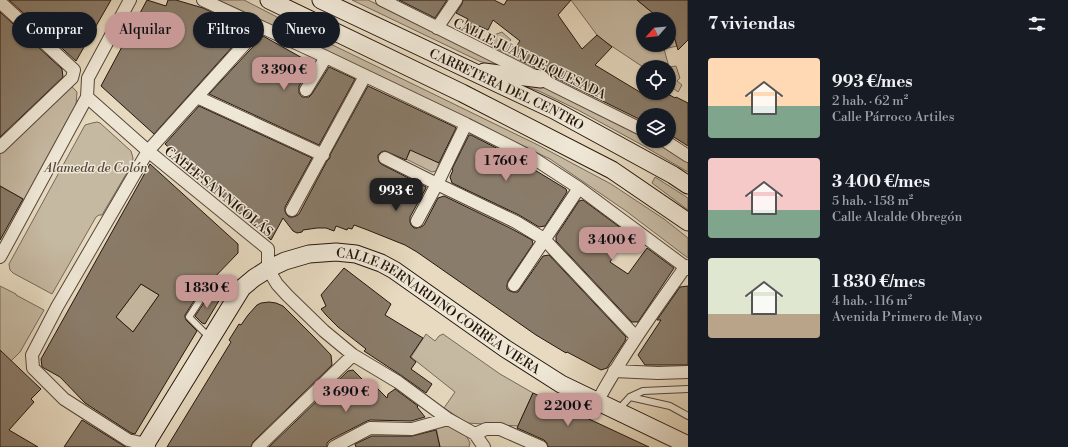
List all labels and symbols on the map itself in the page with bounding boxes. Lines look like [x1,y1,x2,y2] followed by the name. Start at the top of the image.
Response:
[636,12,676,52] north arrow
[450,15,610,103] street label: CALLE JUAN DE QUESADA
[427,45,587,134] street label: CARRETERA DEL CENTRO
[247,57,321,91] pin: 3 390 €
[161,142,276,240] street label: CALLE SAN NICOLÁS
[469,148,543,182] pin: 1 760 €
[43,160,148,176] park label: Alameda de Colón
[368,178,424,212] pin: 993 €
[575,227,649,261] pin: 3 400 €
[335,245,544,378] street label: CALLE BERNARDINO CORREA VIERA
[170,275,244,309] pin: 1 830 €
[309,379,383,413] pin: 3 690 €
[531,393,605,427] pin: 2 200 €

